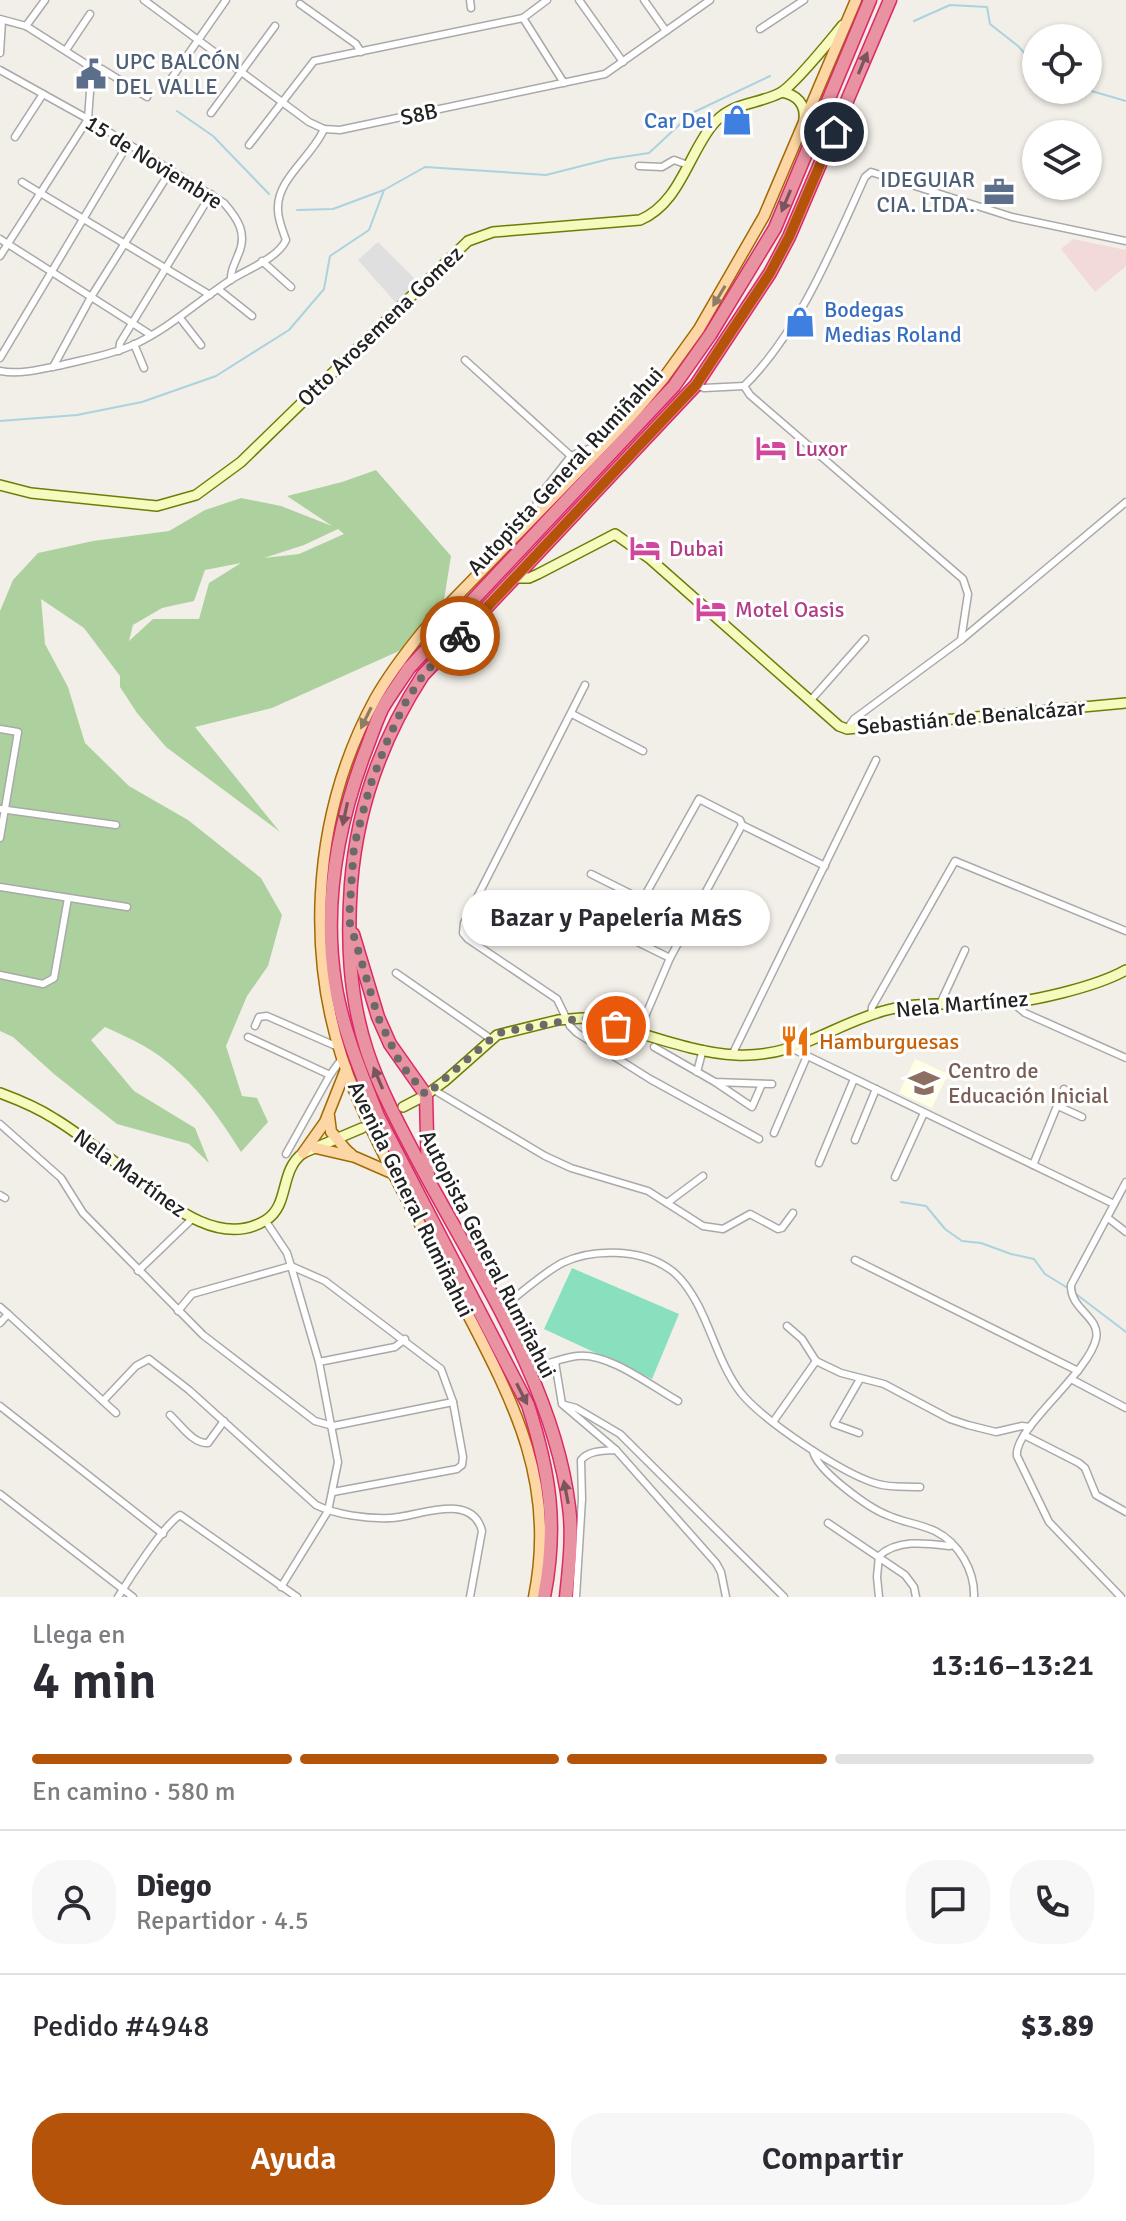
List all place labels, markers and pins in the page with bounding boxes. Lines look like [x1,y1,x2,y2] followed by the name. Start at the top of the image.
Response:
[115,48,241,100] place label: UPC BALCÓN DEL VALLE
[74,57,108,91] public building icon: UPC BALCÓN DEL VALLE
[800,98,868,166] pin
[720,103,754,137] shop icon: Car Del
[644,107,713,134] place label: Car Del
[876,166,975,218] place label: IDEGUIAR CIA. LTDA.
[982,175,1016,209] office icon: IDEGUIAR CIA. LTDA.
[824,296,962,348] place label: Bodegas Medias Roland
[783,305,817,339] shop icon: Bodegas Medias Roland
[754,431,788,465] hotel icon: Luxor
[795,435,847,462] place label: Luxor
[628,531,662,565] hotel icon: Dubai
[669,535,724,562] place label: Dubai
[694,592,728,626] hotel icon: Motel Oasis
[735,596,844,623] place label: Motel Oasis
[462,890,770,946] callout: Bazar y Papelería M&S
[582,992,650,1060] pin
[778,1024,812,1058] restaurant icon: Hamburguesas
[819,1028,959,1055] place label: Hamburguesas
[948,1057,1109,1109] place label: Centro de Educación Inicial
[907,1066,941,1100] school or university icon: Centro de Educación Inicial

